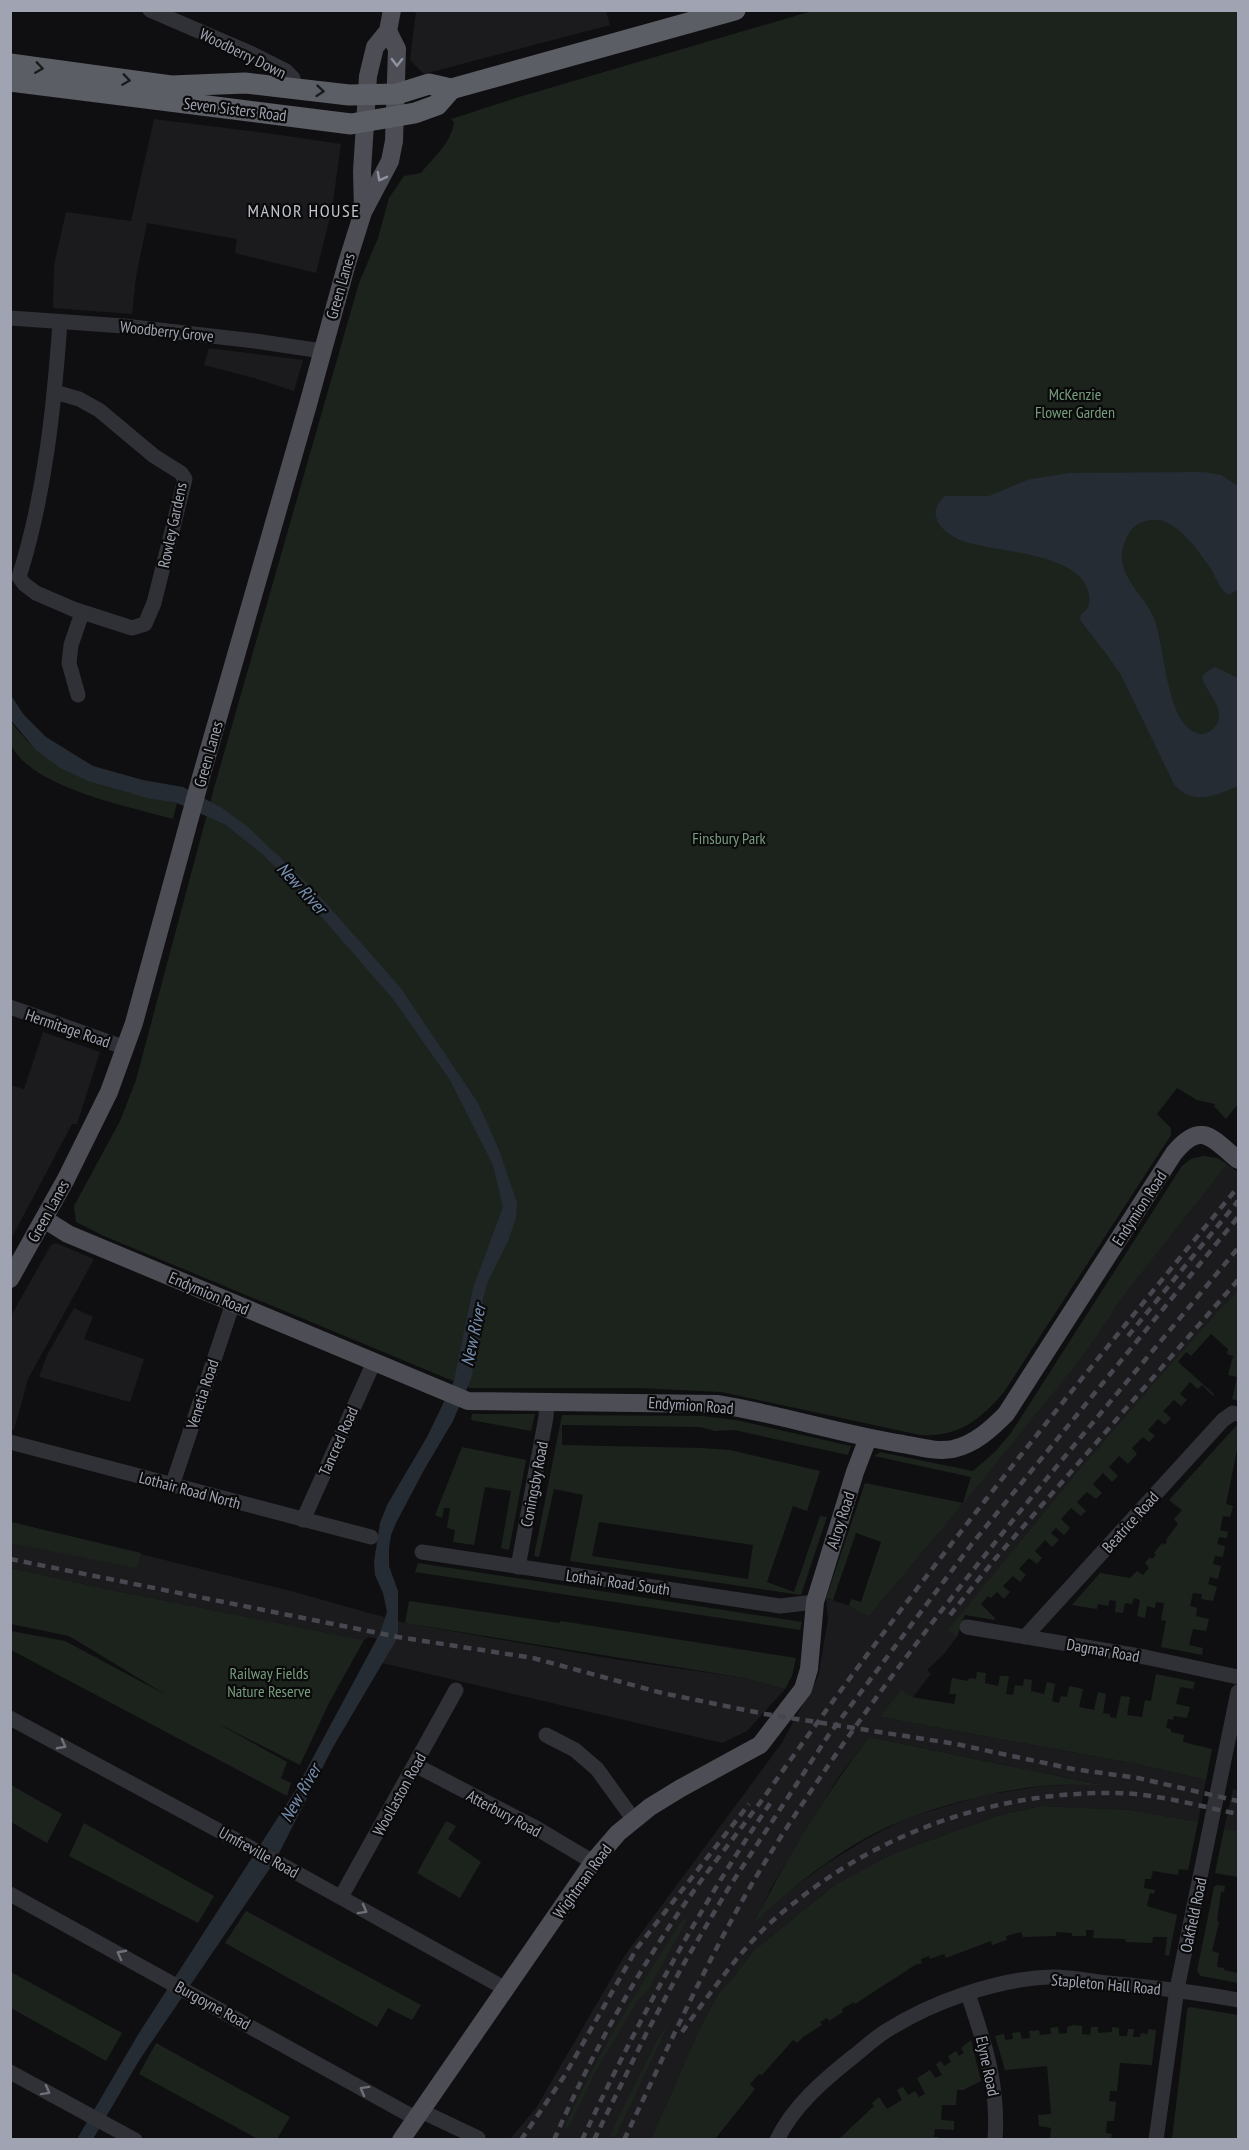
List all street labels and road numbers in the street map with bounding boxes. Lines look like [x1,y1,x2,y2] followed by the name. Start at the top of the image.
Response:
[196,23,290,83] street label: Woodberry Down
[182,93,288,125] street label: Seven Sisters Road
[321,251,359,321] street label: Green Lanes
[119,316,215,346] street label: Woodberry Grove
[153,480,191,570] street label: Rowley Gardens
[189,719,227,789] street label: Green Lanes
[23,1004,113,1052] street label: Hermitage Road
[1107,1167,1171,1249] street label: Endymion Road
[23,1177,73,1245] street label: Green Lanes
[166,1267,252,1319] street label: Endymion Road
[181,1357,223,1432] street label: Venetia Road
[648,1392,734,1418] street label: Endymion Road
[314,1403,362,1479] street label: Tancred Road
[516,1439,552,1528] street label: Coningsby Road
[137,1467,243,1513] street label: Lothair Road North
[1097,1487,1163,1557] street label: Beatrice Road
[821,1489,859,1551] street label: Alroy Road
[565,1565,671,1599] street label: Lothair Road South
[1065,1634,1141,1666] street label: Dagmar Road
[368,1749,430,1839] street label: Woollaston Road
[463,1785,545,1841] street label: Atterbury Road
[216,1822,302,1882] street label: Umfreville Road
[548,1840,616,1922] street label: Wightman Road
[1175,1876,1211,1954] street label: Oakfield Road
[1051,1969,1162,1999] street label: Stapleton Hall Road
[172,1976,254,2034] street label: Burgoyne Road
[972,2034,1004,2098] street label: Elyne Road

